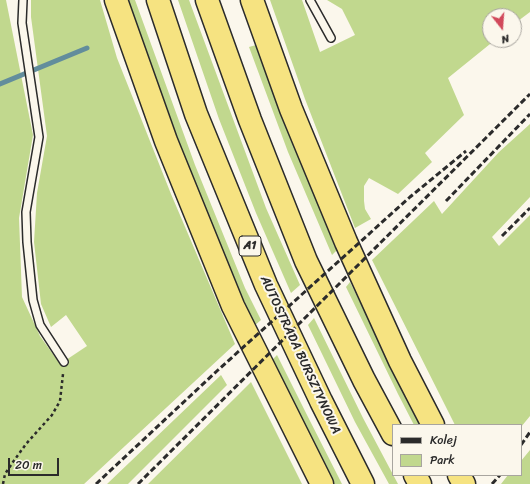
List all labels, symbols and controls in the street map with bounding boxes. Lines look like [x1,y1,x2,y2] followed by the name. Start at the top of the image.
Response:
[482,8,522,48] north arrow
[499,29,512,49] text: N
[239,236,261,256] road number: A1
[256,273,344,437] street label: AUTOSTRADA BURSZTYNOWA
[392,424,522,476] legend
[430,429,457,451] text: Kolej
[430,449,455,471] text: Park
[10,450,61,476] scale bar
[15,454,42,476] text: 20 m

